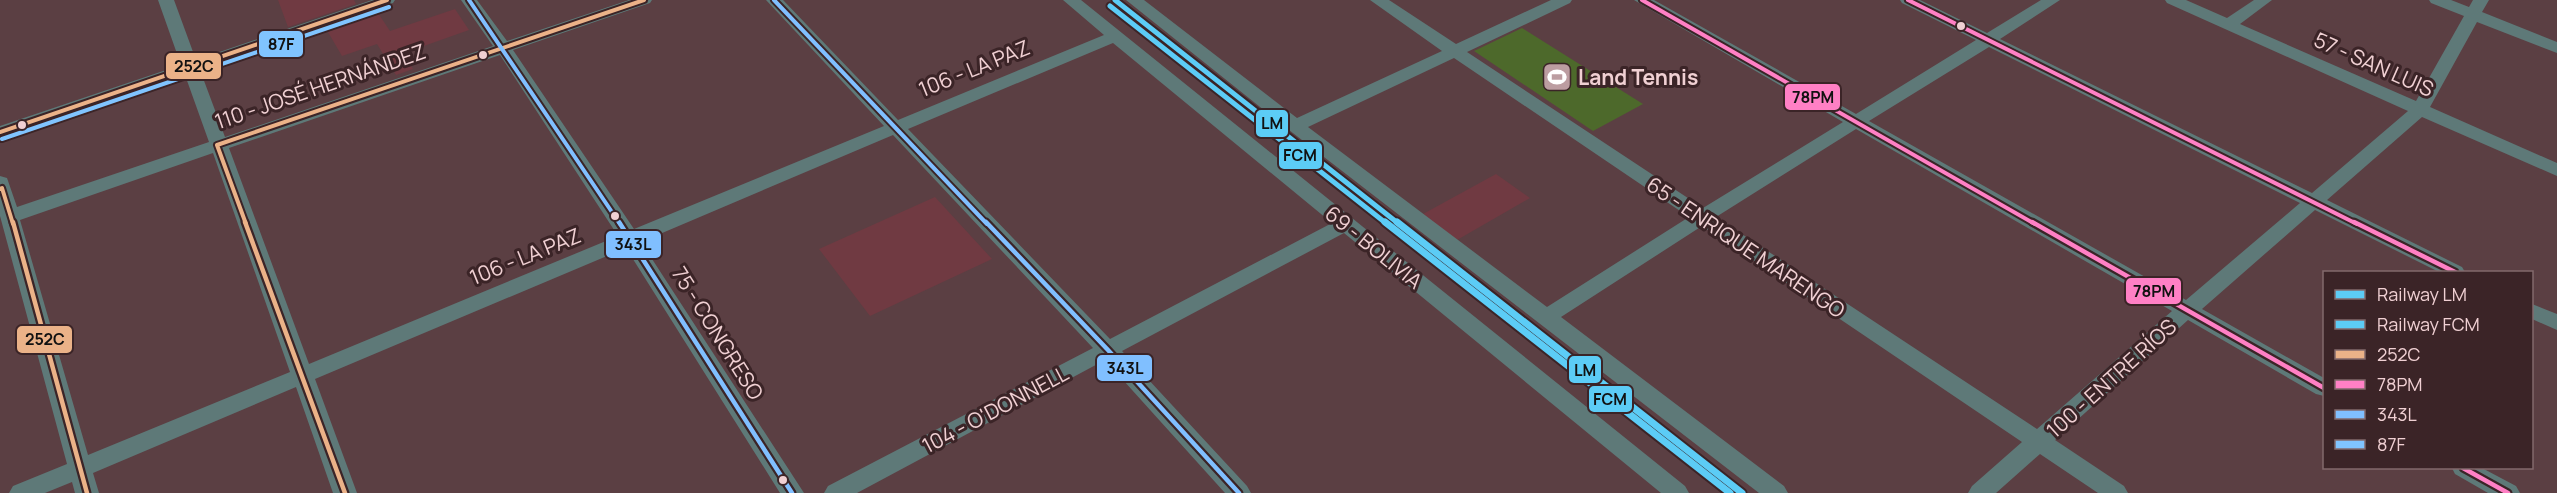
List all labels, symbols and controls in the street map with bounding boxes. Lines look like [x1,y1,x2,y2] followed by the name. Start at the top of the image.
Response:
[1955,20,1967,32] unlabelled marker
[2310,25,2438,103] street label: 57 - SAN LUIS
[258,30,304,58] line badge: 87F
[268,33,295,55] text: 87F
[914,33,1034,103] street label: 106 - LA PAZ
[211,37,429,135] street label: 110 - JOSÉ HERNÁNDEZ
[477,49,489,61] unlabelled marker
[165,52,222,80] line badge: 252C
[174,55,214,77] text: 252C
[1541,61,1573,93] sports icon: Land Tennis
[1578,63,1698,91] place label: Land Tennis
[1784,83,1841,111] line badge: 78PM
[1792,86,1834,108] text: 78PM
[1255,109,1289,138] line badge: LM
[1261,112,1283,134] text: LM
[16,119,28,131] unlabelled marker
[1278,141,1323,170] line badge: FCM
[1283,144,1317,166] text: FCM
[1641,170,1851,324] street label: 65 - ENRIQUE MARENGO
[1319,199,1429,295] street label: 69 - BOLIVIA
[609,210,621,222] unlabelled marker
[465,221,585,291] street label: 106 - LA PAZ
[605,230,662,259] line badge: 343L
[615,233,652,255] text: 343L
[666,261,770,405] street label: 75 - CONGRESO
[2323,271,2533,469] legend
[2125,277,2182,305] line badge: 78PM
[2133,280,2175,302] text: 78PM
[2377,282,2467,306] text: Railway LM
[2040,312,2182,444] street label: 100 - ENTRE RÍOS
[2377,312,2480,336] text: Railway FCM
[16,325,73,354] line badge: 252C
[25,328,65,350] text: 252C
[2377,342,2420,366] text: 252C
[1096,354,1153,382] line badge: 343L
[1568,355,1602,384] line badge: LM
[1107,357,1144,379] text: 343L
[917,359,1073,459] street label: 104 - O'DONNELL
[1574,359,1596,381] text: LM
[2377,372,2423,396] text: 78PM
[1588,385,1633,413] line badge: FCM
[1593,388,1627,410] text: FCM
[2377,402,2417,426] text: 343L
[2377,432,2406,456] text: 87F
[777,474,789,486] unlabelled marker

